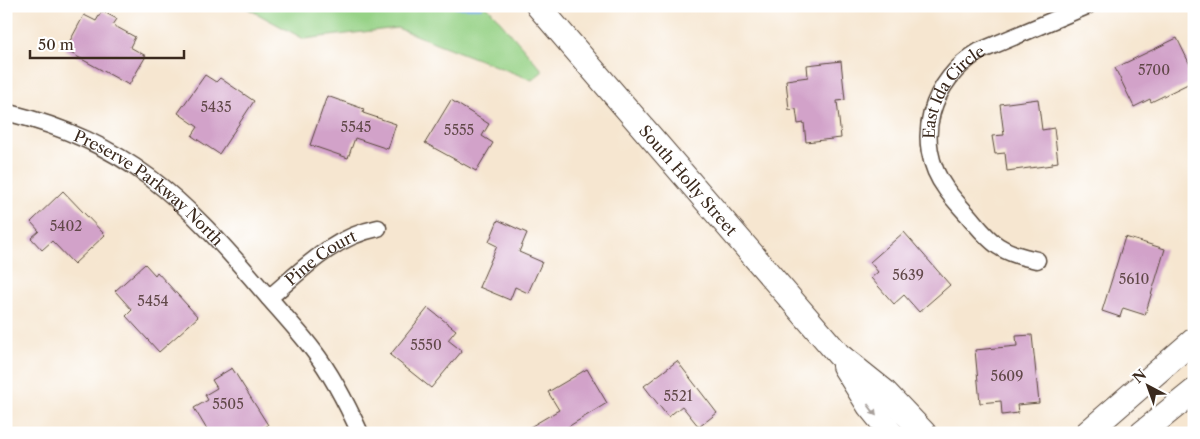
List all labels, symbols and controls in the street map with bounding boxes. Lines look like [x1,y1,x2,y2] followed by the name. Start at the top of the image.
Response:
[30,28,184,60] scale bar
[38,35,74,54] text: 50 m
[918,41,988,139] street label: East Ida Circle
[1138,61,1170,79] house number: 5700
[200,98,232,116] house number: 5435
[341,118,371,136] house number: 5545
[444,121,474,139] house number: 5555
[635,121,742,240] street label: South Holly Street
[71,125,228,250] street label: Preserve Parkway North
[50,217,82,235] house number: 5402
[281,225,360,289] street label: Pine Court
[892,266,924,284] house number: 5639
[1119,270,1149,288] house number: 5610
[137,292,169,310] house number: 5454
[410,336,442,354] house number: 5550
[1122,362,1172,412] north arrow
[1129,365,1150,387] text: N
[991,367,1023,385] house number: 5609
[663,387,693,405] house number: 5521
[212,395,244,413] house number: 5505
[867,403,877,416] one-way arrow

